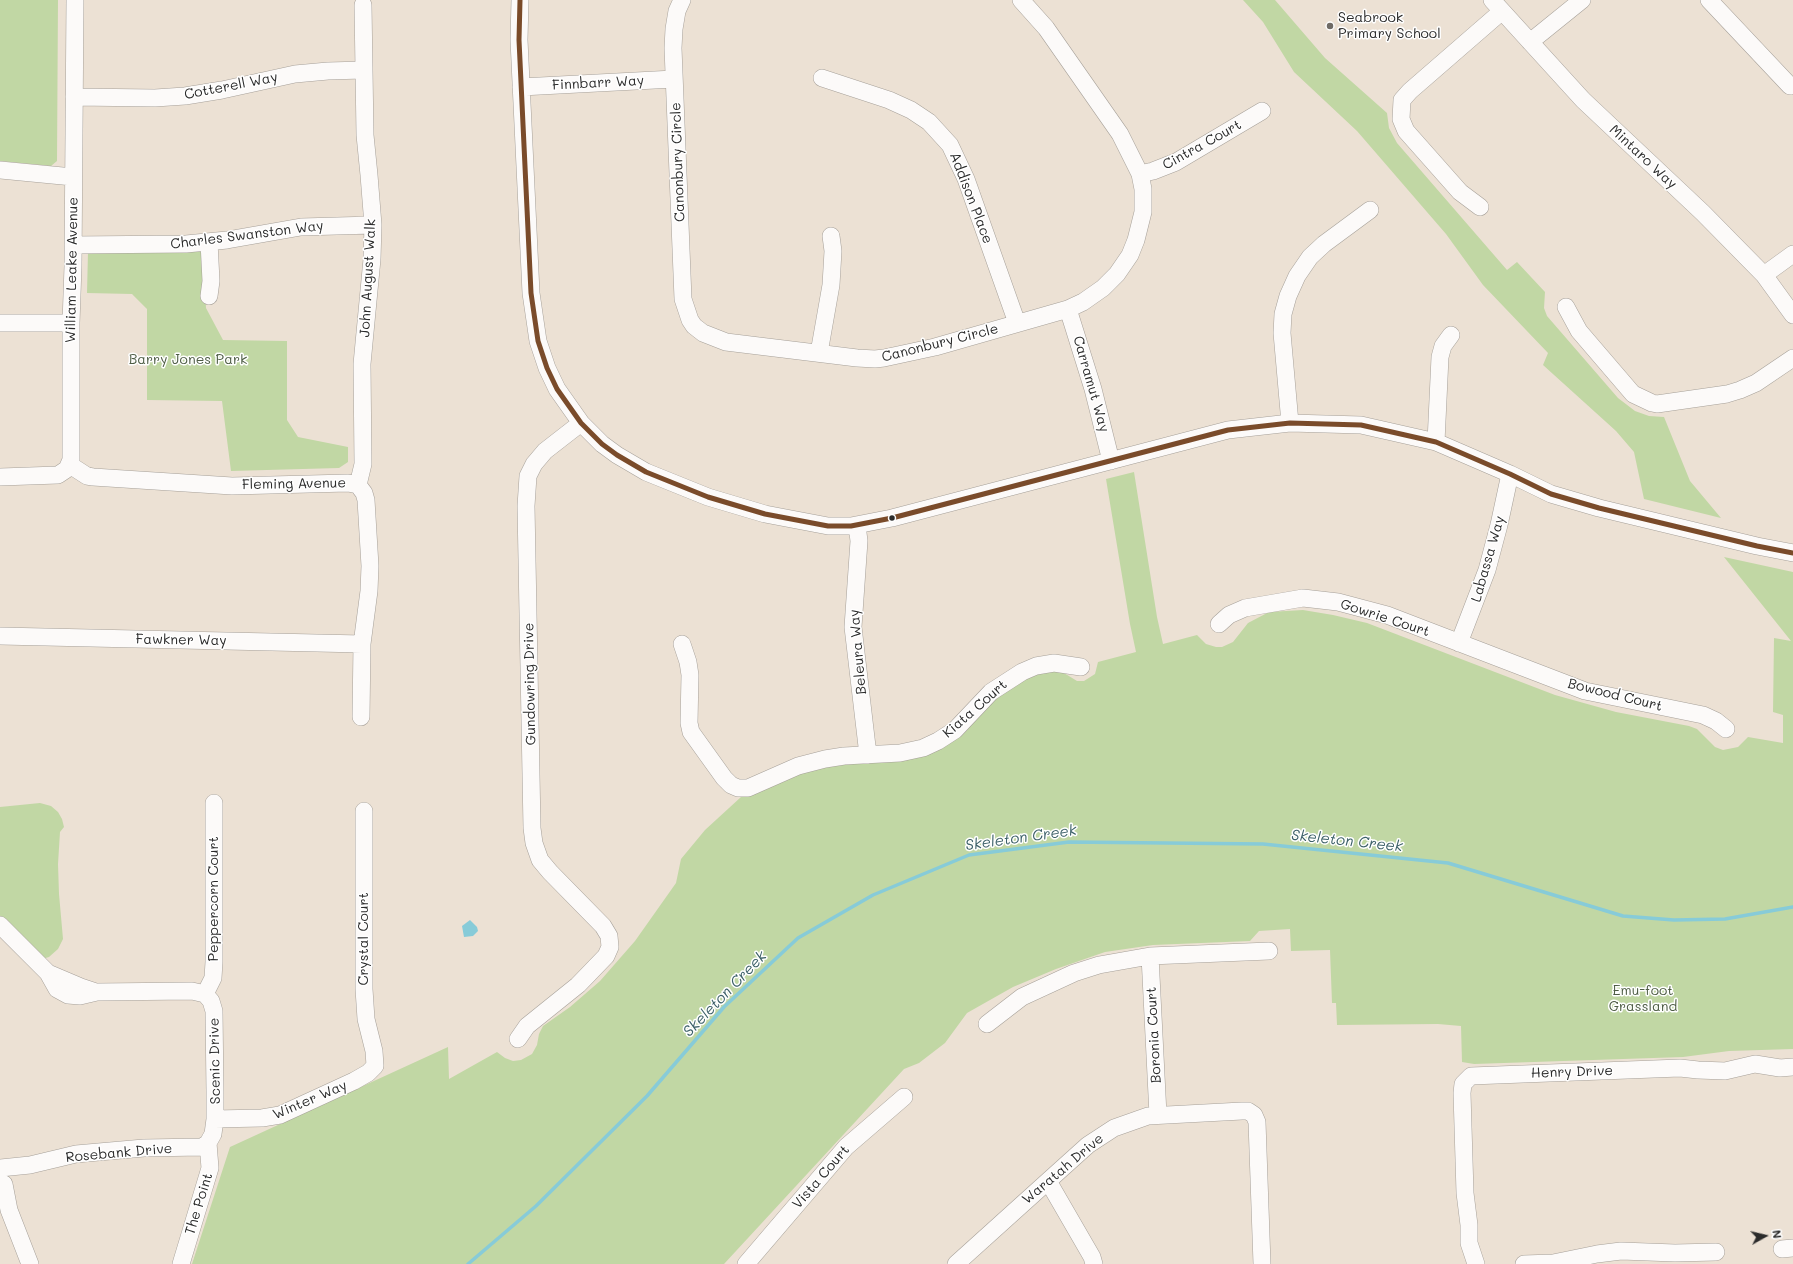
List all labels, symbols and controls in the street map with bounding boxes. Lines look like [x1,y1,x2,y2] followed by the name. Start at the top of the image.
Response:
[1338,10,1441,42] place label: Seabrook Primary School
[1325,21,1335,31] marker: Seabrook Primary School
[183,69,279,103] street label: Cotterell Way
[552,72,644,94] street label: Finnbarr Way
[668,102,688,222] street label: Canonbury Circle
[1160,116,1244,174] street label: Cintra Court
[1606,121,1680,193] street label: Mintaro Way
[946,150,996,246] street label: Addison Place
[62,197,82,343] street label: William Leake Avenue
[169,217,325,253] street label: Charles Swanston Way
[357,218,379,338] street label: John August Walk
[880,320,1000,366] street label: Canonbury Circle
[1069,334,1113,434] street label: Carramut Way
[129,352,247,368] park label: Barry Jones Park
[242,475,346,493] street label: Fleming Avenue
[887,513,897,523] unlabelled marker
[1468,514,1508,604] street label: Labassa Way
[1338,596,1432,640] street label: Gowrie Court
[846,609,870,695] street label: Beleura Way
[521,623,539,745] street label: Gundowring Drive
[135,631,227,649] street label: Fawkner Way
[1566,675,1664,715] street label: Bowood Court
[939,676,1011,742] street label: Kiata Court
[964,821,1078,855] water label: Skeleton Creek
[1290,826,1404,856] water label: Skeleton Creek
[206,836,222,962] street label: Peppercorn Court
[356,892,372,986] street label: Crystal Court
[680,947,770,1041] water label: Skeleton Creek
[1609,983,1677,1016] park label: Emu-foot Grassland
[1143,986,1165,1084] street label: Boronia Court
[206,1018,224,1104] street label: Scenic Drive
[1531,1062,1613,1082] street label: Henry Drive
[270,1077,350,1123] street label: Winter Way
[1019,1130,1107,1208] street label: Waratah Drive
[65,1140,173,1166] street label: Rosebank Drive
[789,1142,853,1212] street label: Vista Court
[182,1171,216,1237] street label: The Point
[1745,1216,1785,1256] north arrow
[1769,1229,1785,1239] text: N

